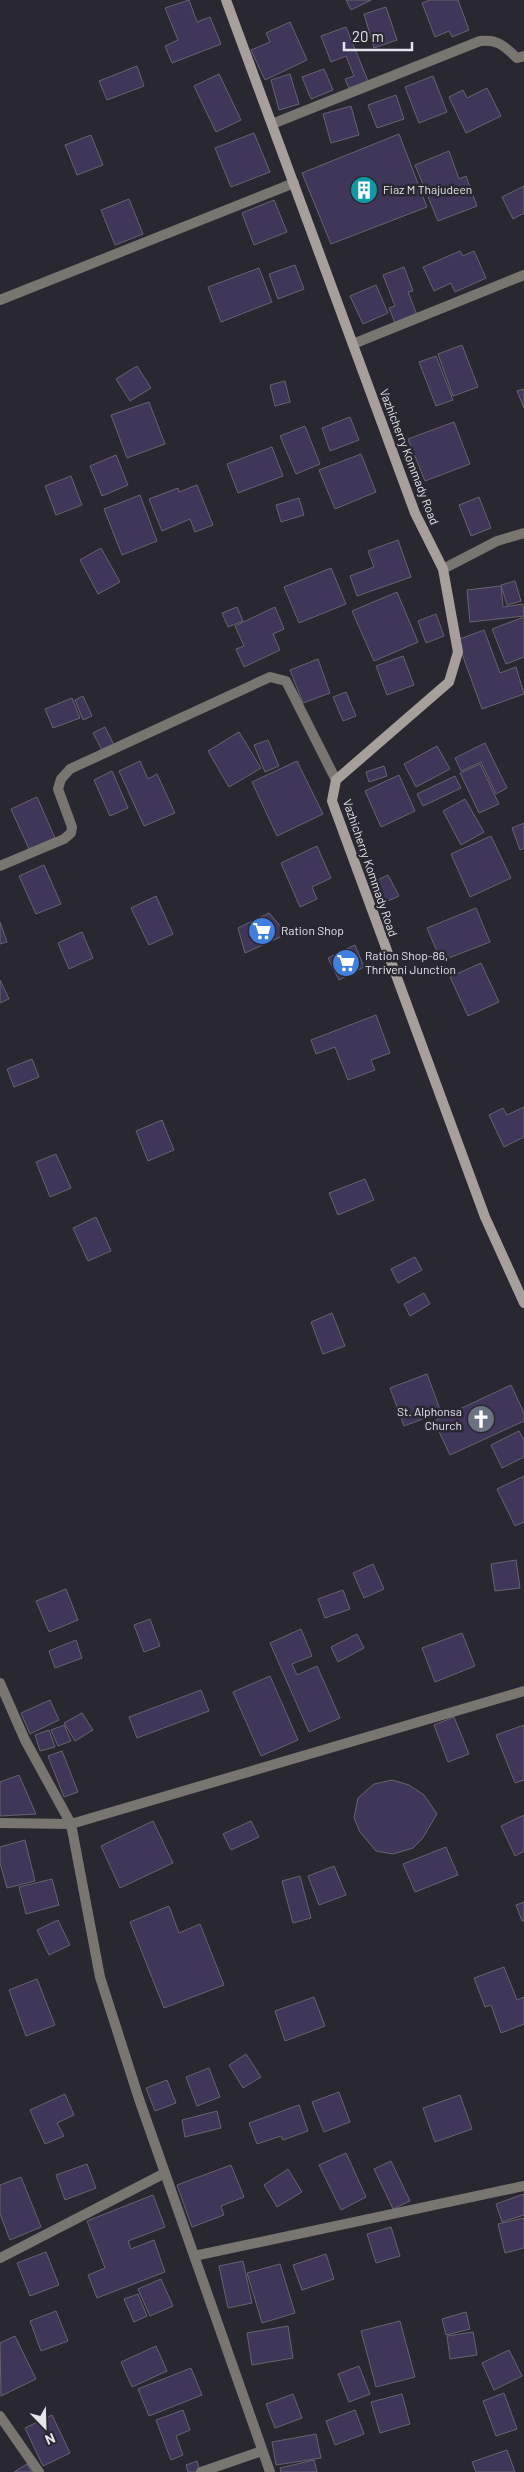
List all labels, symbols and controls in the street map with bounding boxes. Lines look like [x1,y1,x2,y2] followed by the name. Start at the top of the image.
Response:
[344,20,412,52] scale bar
[352,27,384,45] text: 20 m
[349,175,379,205] building icon: Fiaz M Thajudeen
[383,182,472,196] place label: Fiaz M Thajudeen
[378,387,442,526] street label: Vazhicherry Kommady Road
[341,797,401,938] street label: Vazhicherry Kommady Road
[247,916,277,946] supermarket icon: Ration Shop
[281,923,344,937] place label: Ration Shop
[331,948,361,978] supermarket icon: Ration Shop-86, Thriveni Junction
[365,948,456,976] place label: Ration Shop-86, Thriveni Junction
[397,1404,462,1432] place label: St. Alphonsa Church
[466,1404,496,1434] church icon: St. Alphonsa Church
[20,2402,70,2452] north arrow
[43,2430,58,2449] text: N

